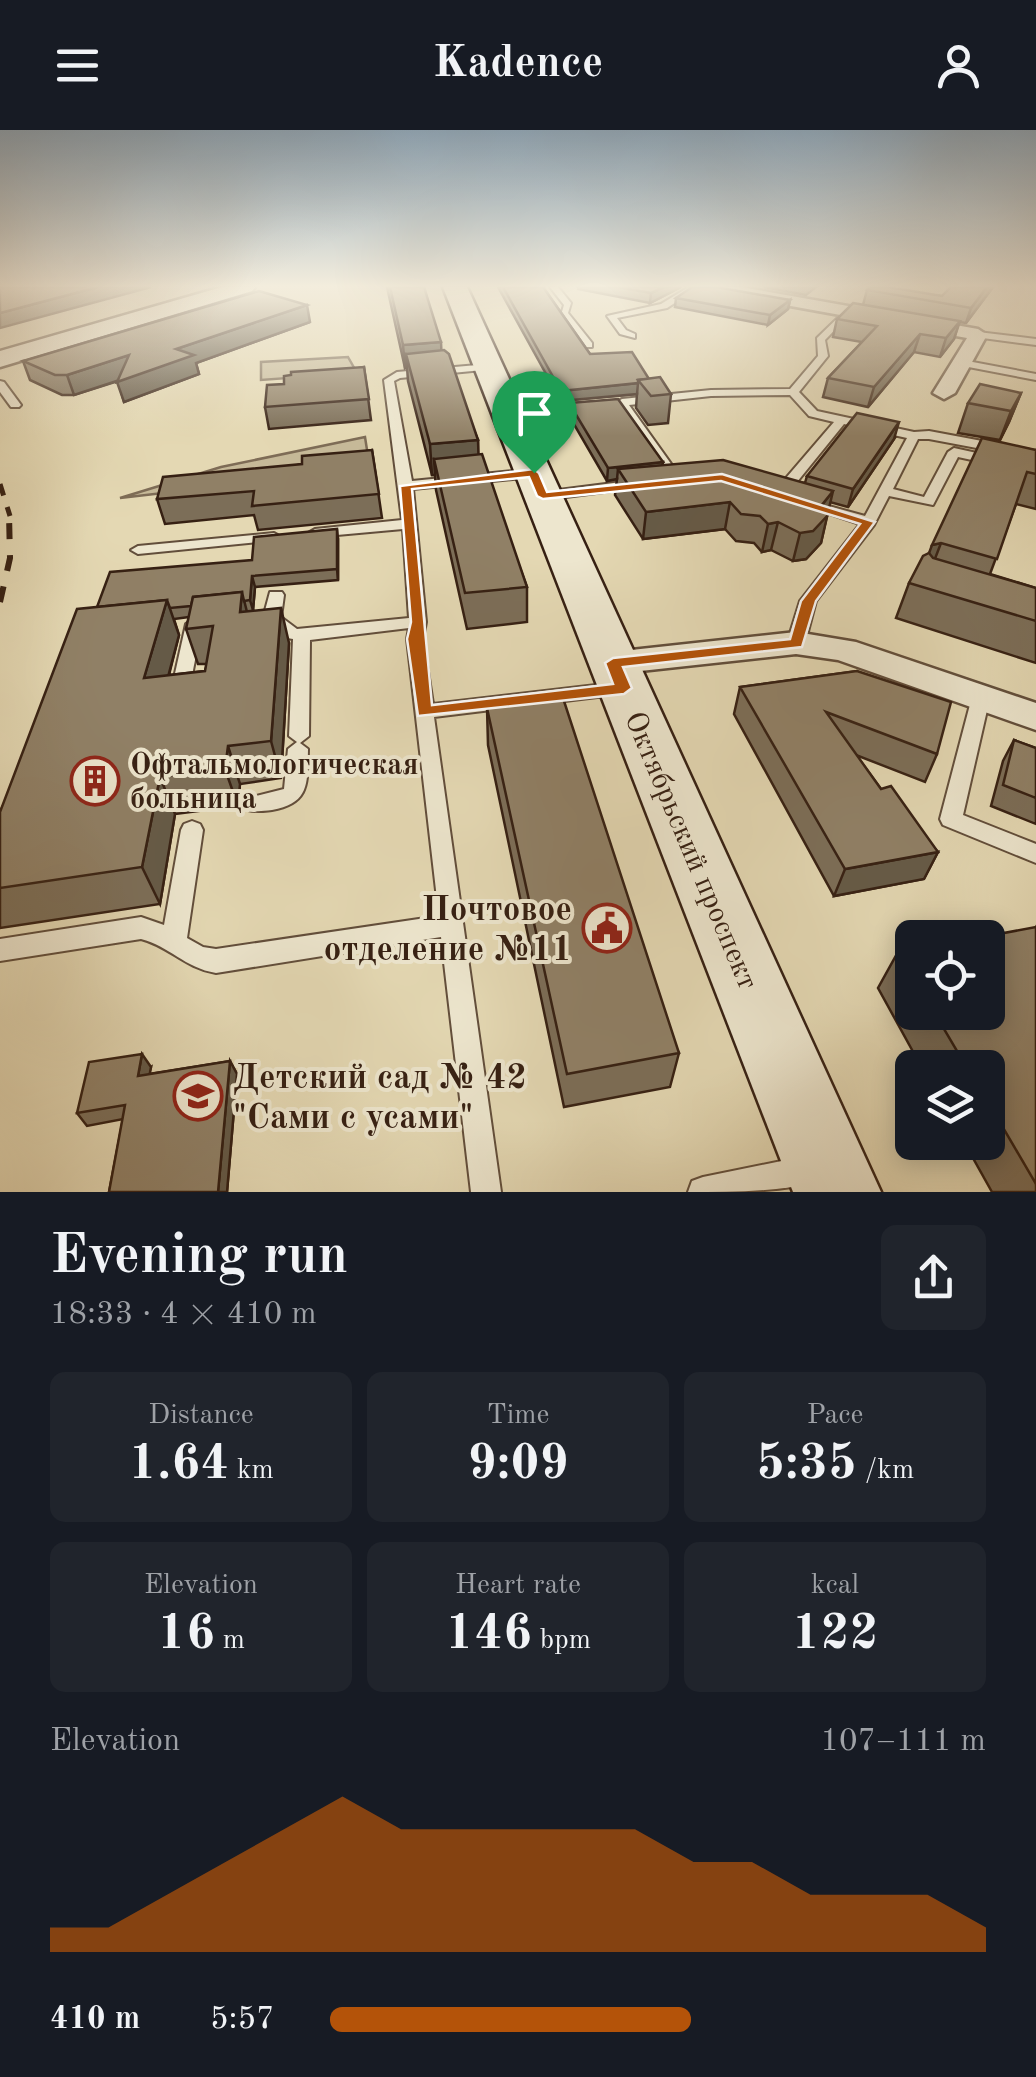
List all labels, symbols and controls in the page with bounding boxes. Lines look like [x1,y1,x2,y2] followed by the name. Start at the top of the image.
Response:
[50,38,105,93] icon: menu
[931,38,986,93] icon: person
[433,42,603,87] text: Kadence
[492,371,577,474] pin
[507,386,562,441] icon: arrive
[618,708,762,994] street label: Октябрьский проспект
[130,751,418,815] place label: Офтальмологическая больница
[69,755,121,807] building icon: Офтальмологическая больница
[324,893,572,968] place label: Почтовое отделение №11
[581,902,633,954] public building icon: Почтовое отделение №11
[895,920,1005,1160] map controls
[895,920,1005,1030] button: locate
[895,1050,1005,1160] button: layers
[233,1061,527,1136] place label: Детский сад № 42 "Сами с усами"
[172,1070,224,1122] school or university icon: Детский сад № 42 "Сами с усами"
[881,1225,986,1330] button: share
[50,1230,348,1285] text: Evening run
[50,1299,317,1331] text: 18:33 · 4 × 410 m
[148,1402,254,1430] text: Distance
[487,1402,549,1430] text: Time
[807,1402,863,1430] text: Pace
[128,1440,229,1490] text: 1.64
[468,1440,569,1490] text: 9:09
[756,1440,857,1490] text: 5:35
[229,1457,274,1485] text: km
[857,1457,914,1485] text: /km
[144,1572,258,1600] text: Elevation
[455,1572,581,1600] text: Heart rate
[811,1572,859,1600] text: kcal
[157,1610,215,1660] text: 16
[445,1610,532,1660] text: 146
[792,1610,879,1660] text: 122
[215,1627,245,1655] text: m
[532,1627,591,1655] text: bpm
[50,1726,180,1758] text: Elevation
[820,1726,986,1758] text: 107–111 m
[50,2004,140,2036] text: 410 m
[210,2004,275,2036] text: 5:57

